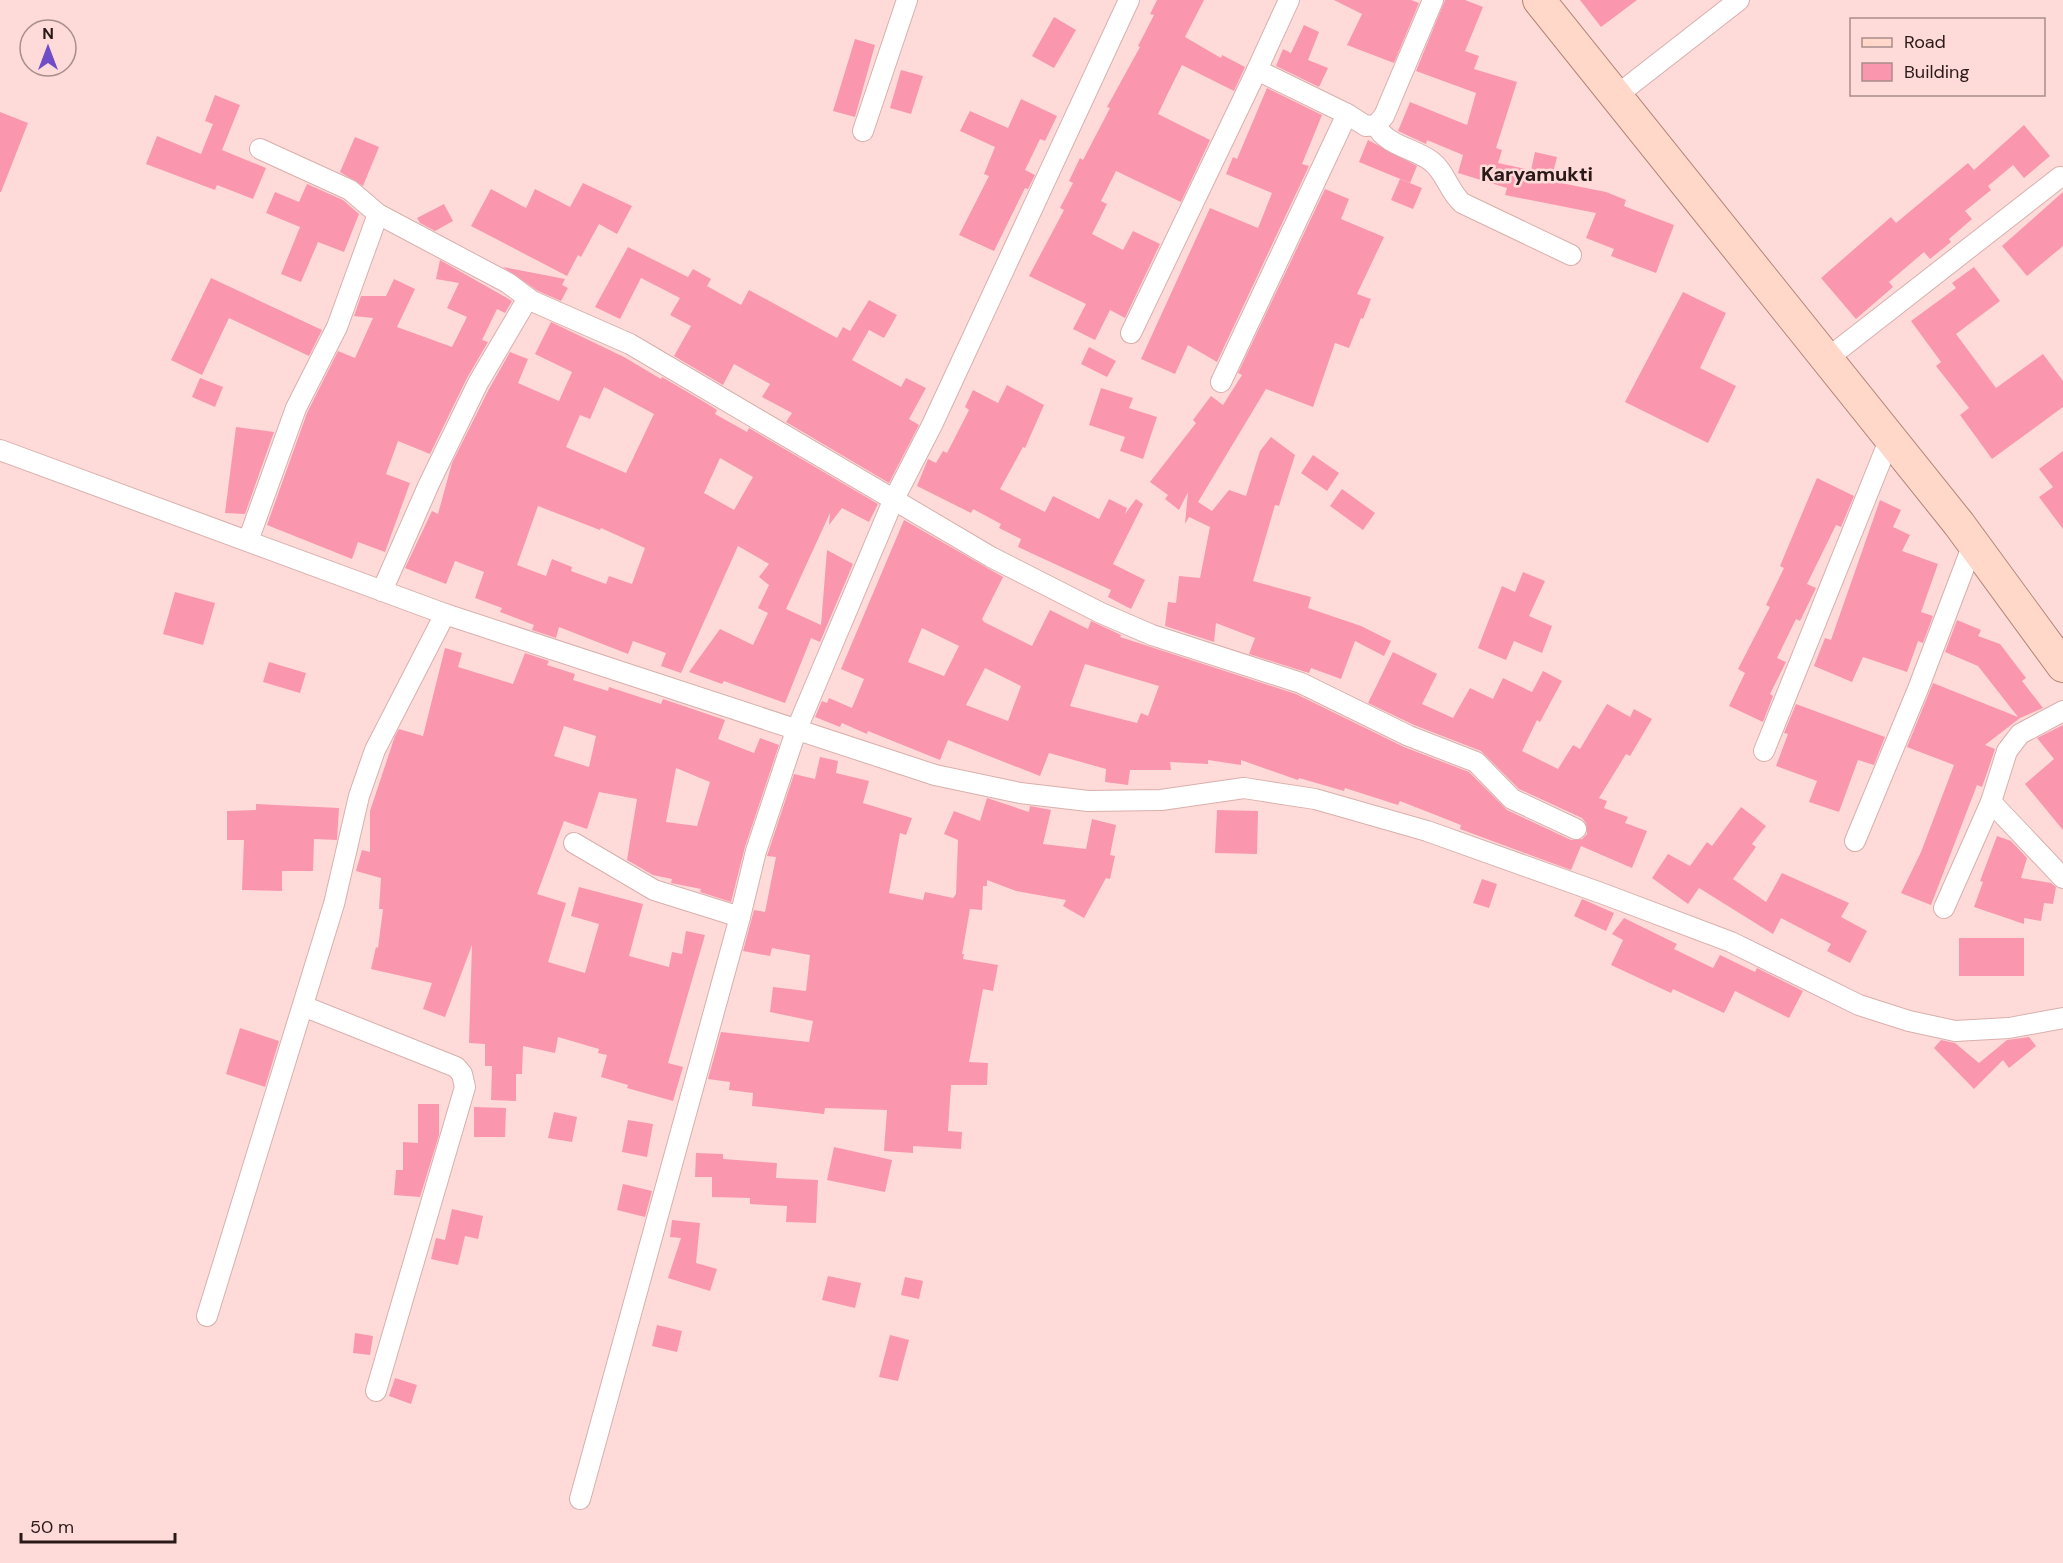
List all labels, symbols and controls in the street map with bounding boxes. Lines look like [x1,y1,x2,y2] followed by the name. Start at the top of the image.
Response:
[18,18,78,78] north arrow
[1850,18,2045,96] legend
[42,23,54,44] text: N
[1904,30,1946,54] text: Road
[1904,60,1969,84] text: Building
[1481,161,1593,187] district label: Karyamukti
[21,1506,176,1544] scale bar
[30,1515,74,1539] text: 50 m

